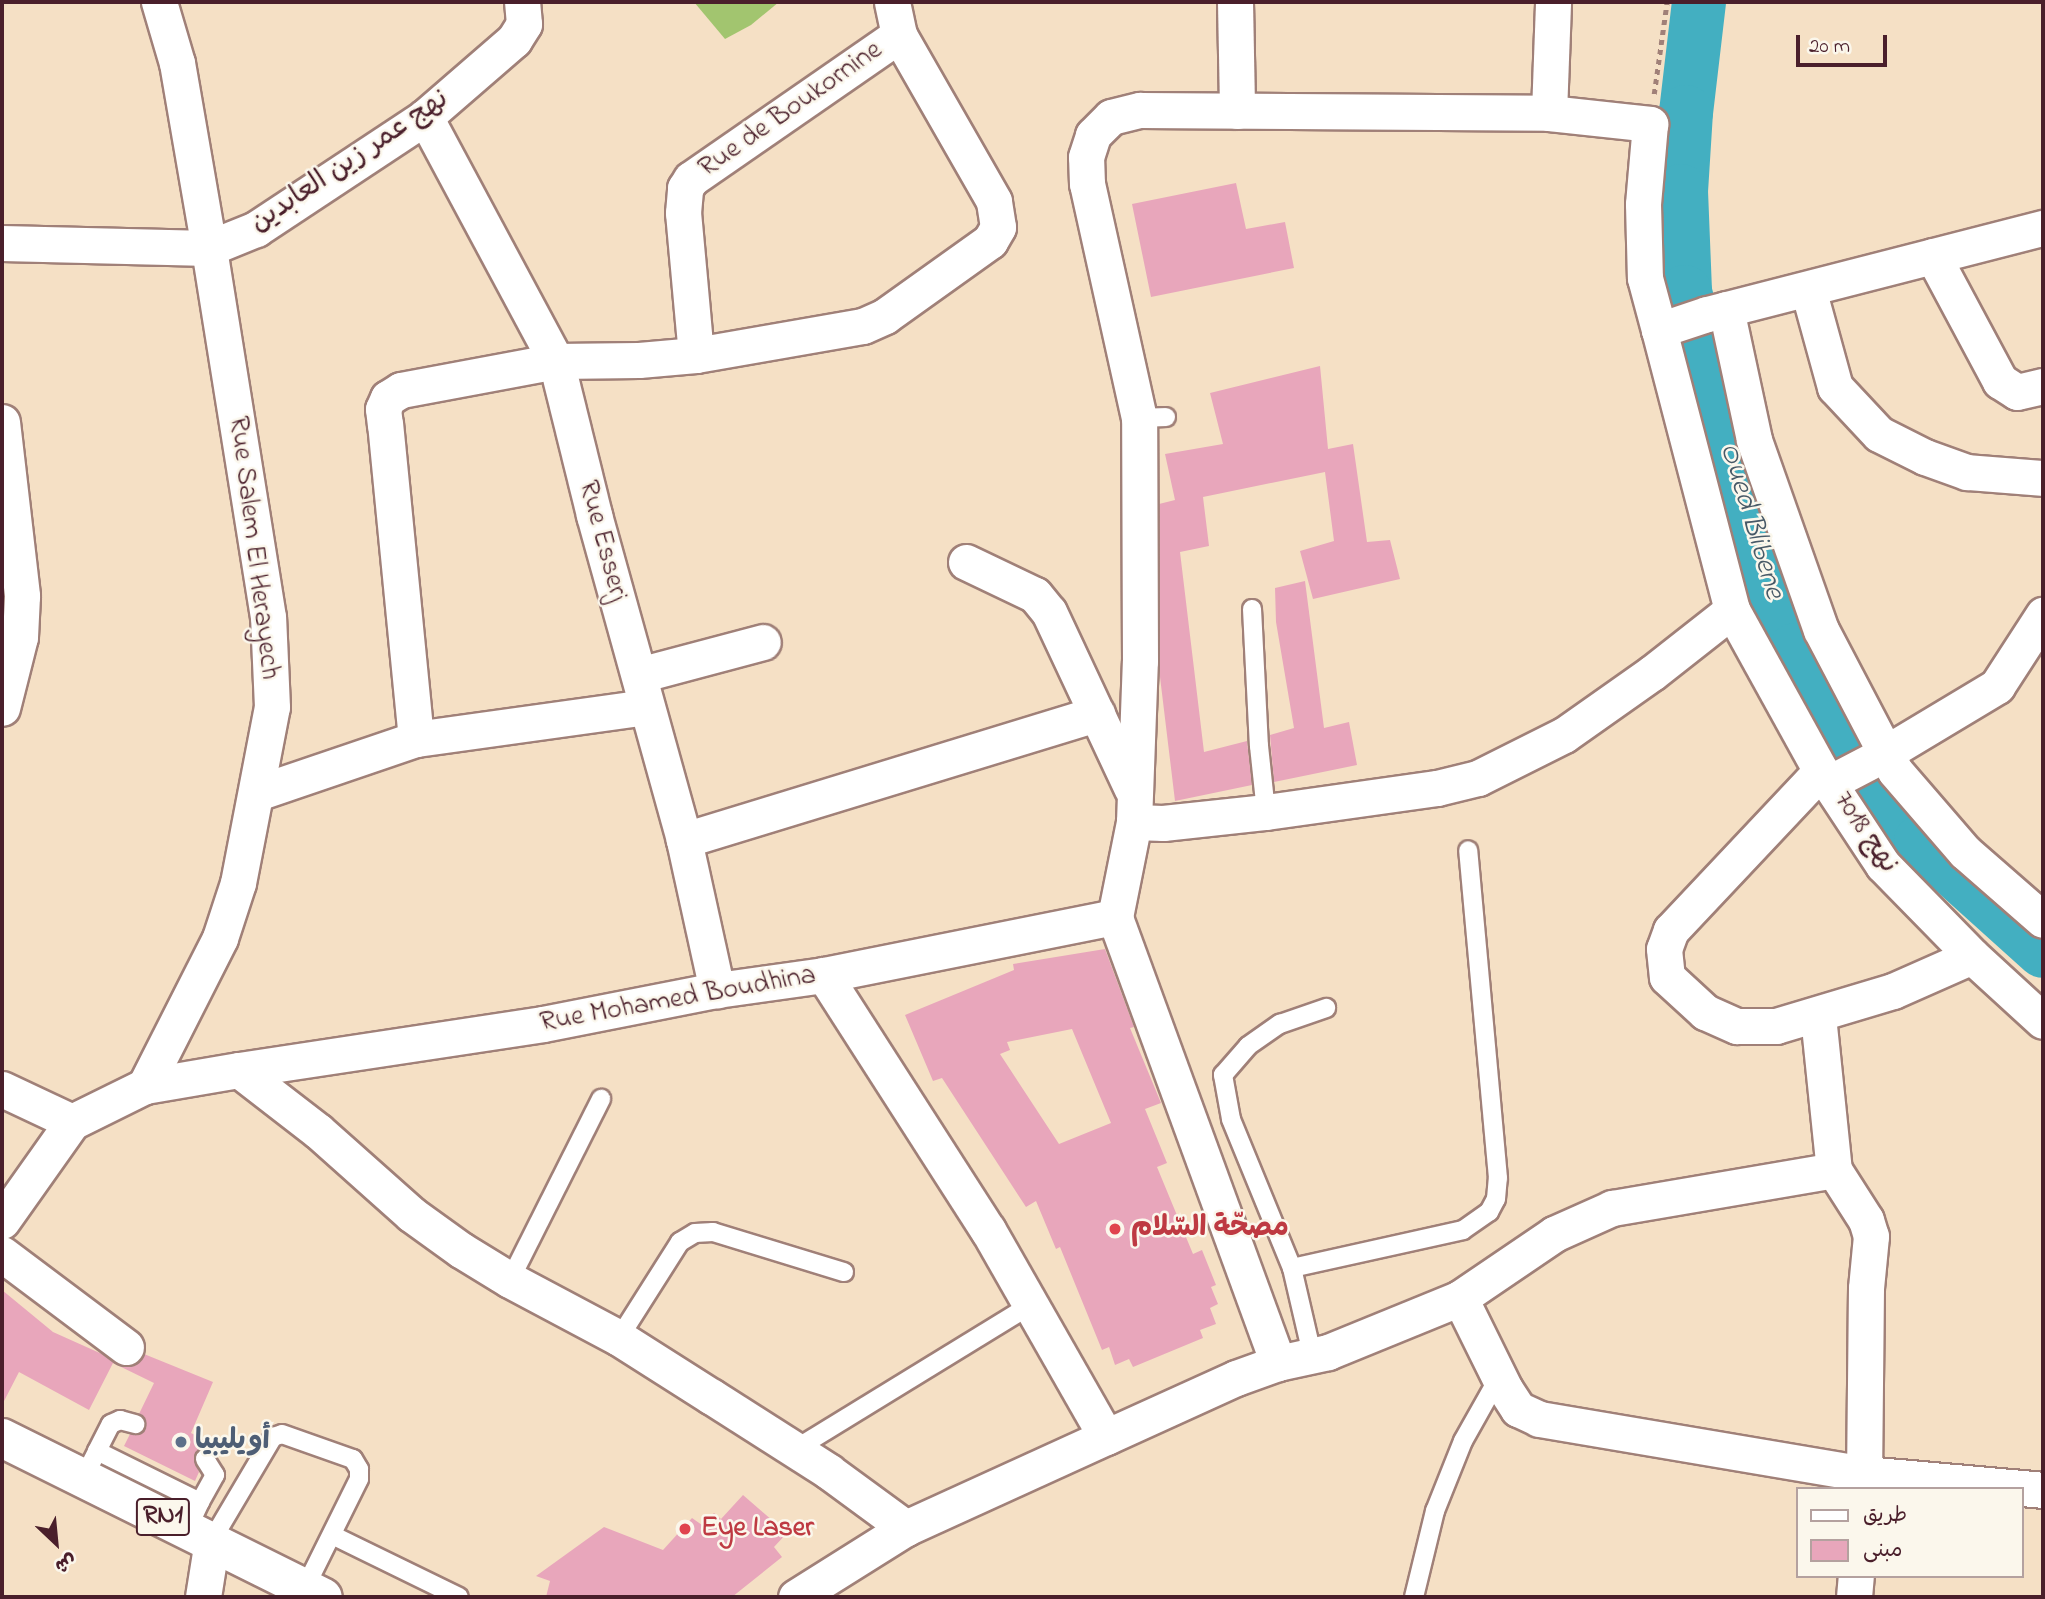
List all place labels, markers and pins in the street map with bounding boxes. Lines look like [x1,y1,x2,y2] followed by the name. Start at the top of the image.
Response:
[1131,1212,1289,1246] place label: مصحّة السّلام
[1105,1219,1125,1239] marker: مصحّة السّلام
[195,1425,270,1459] place label: أويليبيا
[173,1434,189,1450] marker: أويليبيا
[701,1512,814,1546] place label: Eye Laser
[675,1519,695,1539] marker: Eye Laser

